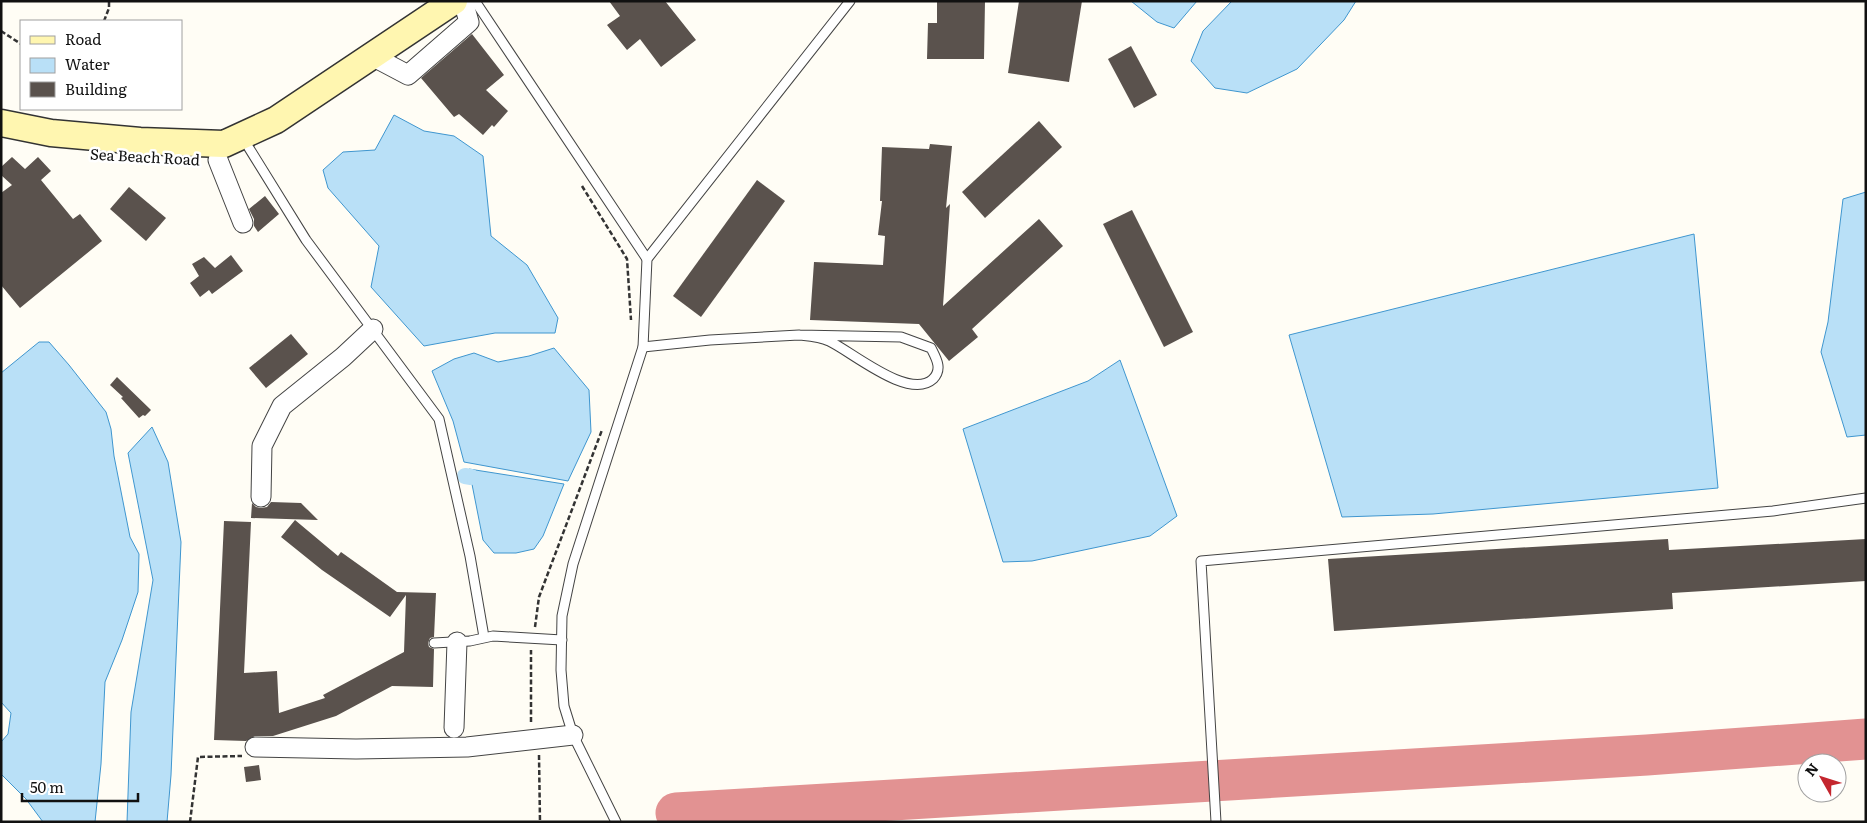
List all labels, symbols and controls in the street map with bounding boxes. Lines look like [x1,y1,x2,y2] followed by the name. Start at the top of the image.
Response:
[20,20,182,110] legend
[65,27,101,50] text: Road
[65,52,110,75] text: Water
[65,77,127,100] text: Building
[89,142,201,170] street label: Sea Beach Road
[1797,753,1847,803] north arrow
[1800,758,1823,780] text: N
[22,770,139,802] scale bar
[30,775,64,798] text: 50 m

